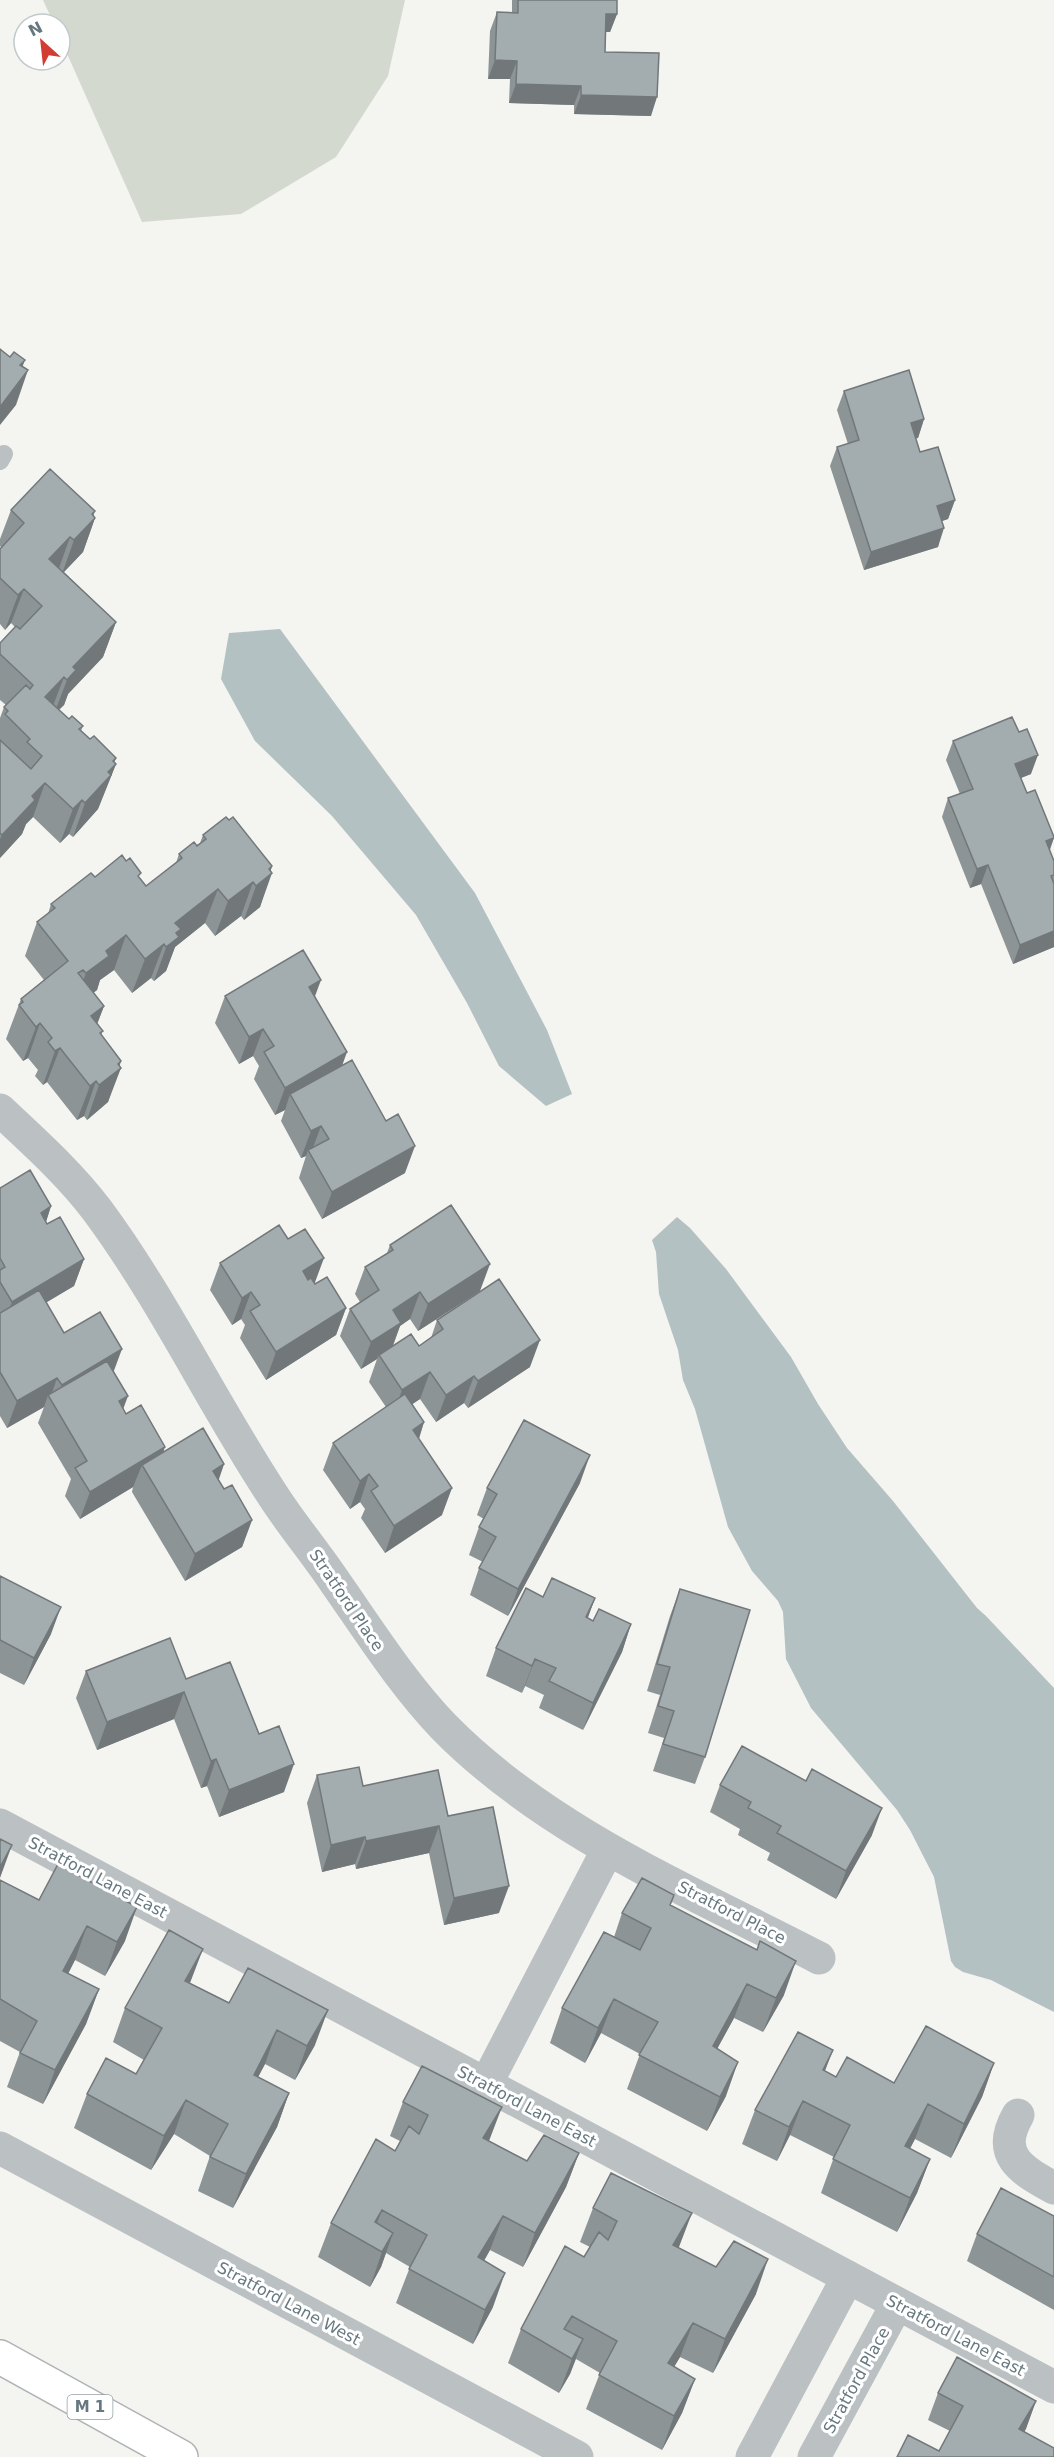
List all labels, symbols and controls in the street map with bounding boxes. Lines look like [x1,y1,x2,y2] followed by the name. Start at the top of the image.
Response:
[12,12,72,72] north arrow
[25,18,46,41] text: N
[306,1546,388,1655] street label: Stratford Place
[25,1833,170,1922] street label: Stratford Lane East
[675,1877,789,1948] street label: Stratford Place
[454,2062,599,2151] street label: Stratford Lane East
[214,2258,363,2349] street label: Stratford Lane West
[883,2291,1028,2380] street label: Stratford Lane East
[819,2324,893,2437] street label: Stratford Place
[68,2395,112,2419] road number: M 1

